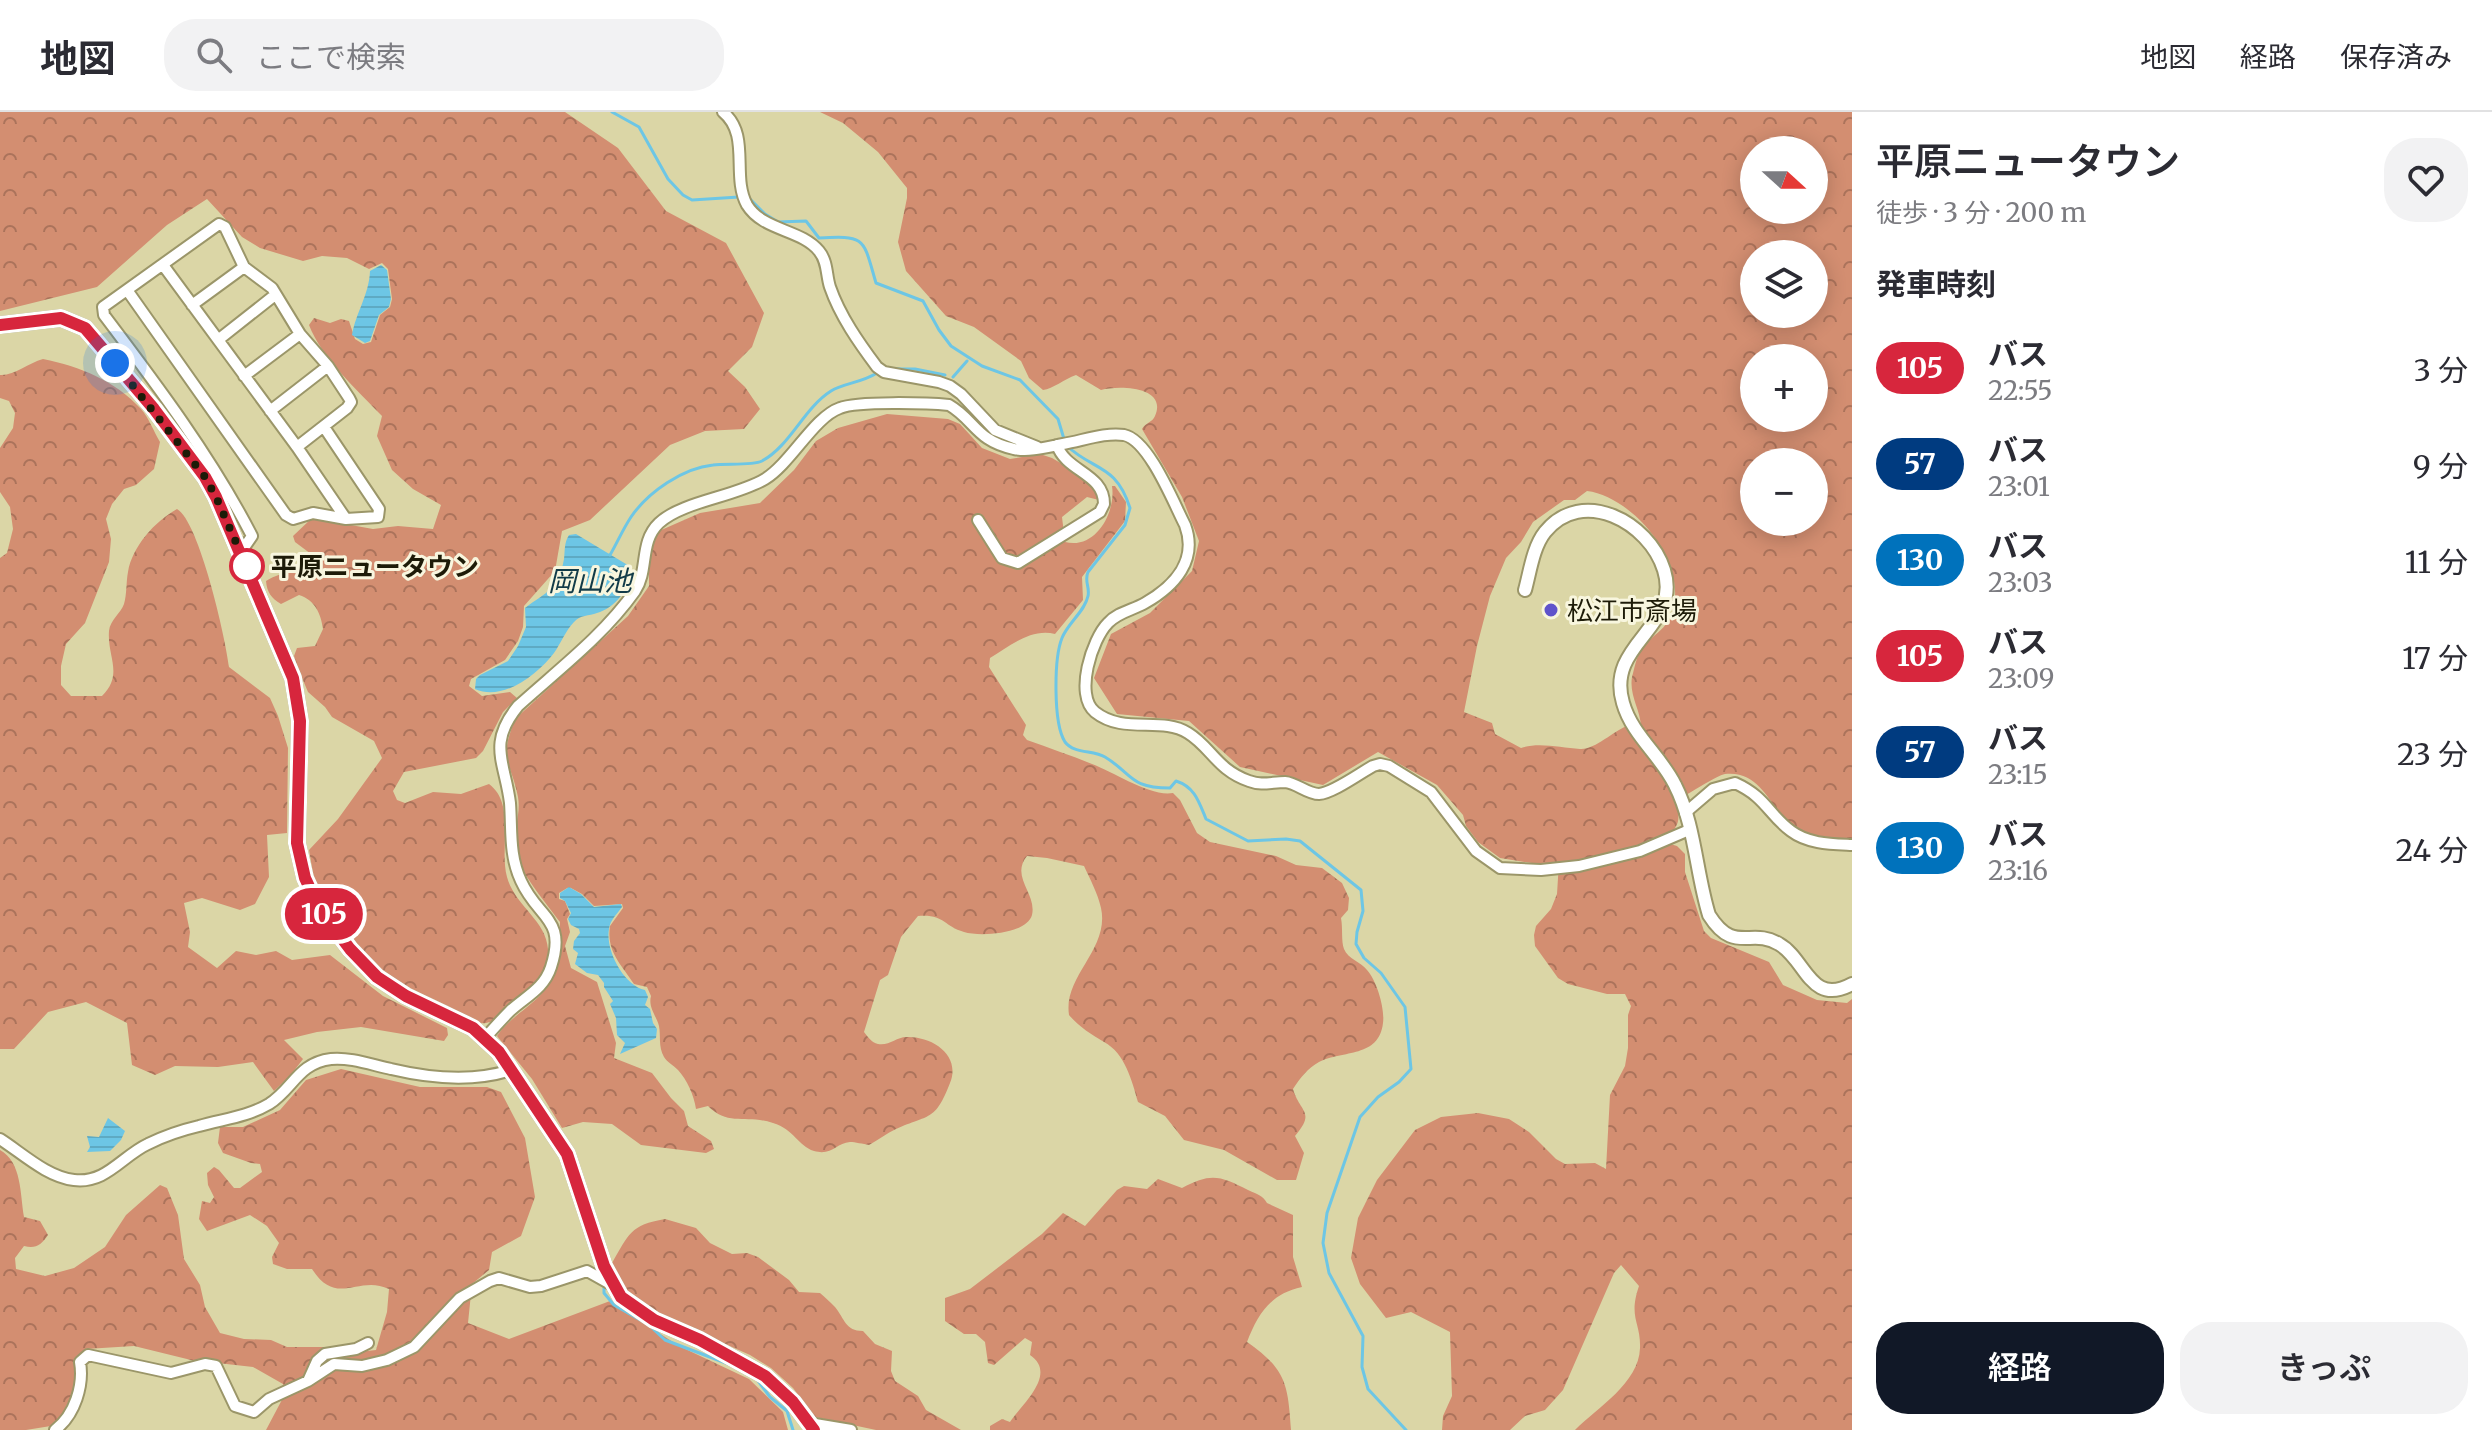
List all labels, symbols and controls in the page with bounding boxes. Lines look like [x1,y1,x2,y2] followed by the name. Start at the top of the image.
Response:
[164,19,724,91] search box
[192,33,236,77] icon: search
[40,35,116,82] text: 地図
[256,38,406,76] text: ここで検索
[2140,39,2196,75] text: 地図
[2240,39,2296,75] text: 経路
[2340,39,2452,75] text: 保存済み
[1740,136,1828,224] north arrow
[1740,136,1828,536] map controls
[1876,138,2180,185] text: 平原ニュータウン
[2384,138,2468,222] button: heart
[1876,196,2086,229] text: 徒歩 · 3 分 · 200 m
[1740,240,1828,328] button: layers
[1876,265,1996,303] text: 発車時刻
[1988,335,2048,373] text: バス
[95,343,135,383] your location
[1740,344,1828,432] button: +
[1897,350,1943,386] text: 105
[2414,351,2468,389] text: 3 分
[1988,374,2053,407] text: 22:55
[1988,431,2048,469] text: バス
[1904,446,1936,482] text: 57
[2413,447,2468,485] text: 9 分
[1740,448,1828,536] button: −
[1988,470,2050,503] text: 23:01
[1988,527,2048,565] text: バス
[1897,542,1943,578] text: 130
[2405,543,2468,581] text: 11 分
[230,549,264,583] marker: 平原ニュータウン
[271,550,479,583] place label: 平原ニュータウン
[548,563,635,599] water label: 岡山池
[1988,566,2053,599] text: 23:03
[1567,594,1697,627] place label: 松江市斎場
[1542,601,1560,619] marker: 松江市斎場
[1988,623,2048,661] text: バス
[1897,638,1943,674] text: 105
[2402,639,2468,677] text: 17 分
[1988,662,2055,695] text: 23:09
[1988,719,2048,757] text: バス
[1904,734,1936,770] text: 57
[2397,735,2468,773] text: 23 分
[1988,758,2048,791] text: 23:15
[1988,815,2048,853] text: バス
[1897,830,1943,866] text: 130
[2395,831,2468,869] text: 24 分
[1988,854,2048,887] text: 23:16
[278,888,370,940] line badge: 105
[301,896,347,932] text: 105
[1876,1322,2164,1414] button: 経路
[2180,1322,2468,1414] button: きっぷ

